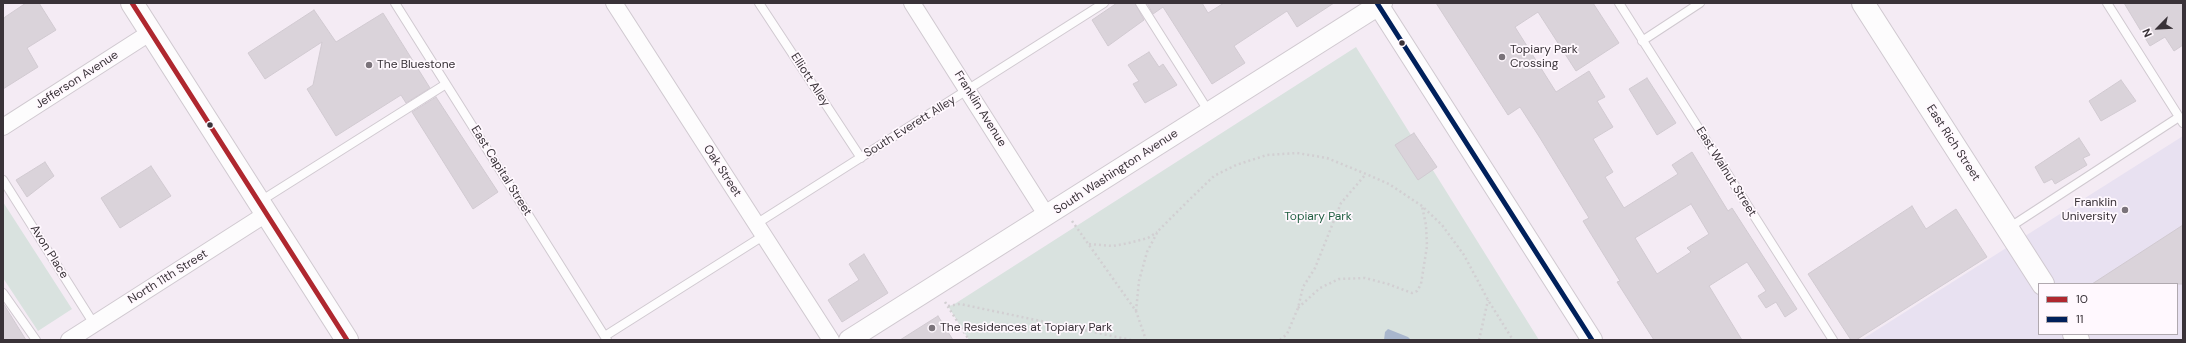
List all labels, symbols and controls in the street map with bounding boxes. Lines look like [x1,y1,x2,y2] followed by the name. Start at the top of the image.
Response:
[2138,8,2178,48] north arrow
[2139,26,2155,39] text: N
[1397,38,1407,48] unlabelled marker
[1510,43,1578,71] place label: Topiary Park Crossing
[33,48,121,112] street label: Jefferson Avenue
[787,50,833,110] street label: Elliott Alley
[1497,52,1507,62] marker: Topiary Park Crossing
[377,58,455,72] place label: The Bluestone
[364,60,374,70] marker: The Bluestone
[951,68,1009,150] street label: Franklin Avenue
[862,93,958,161] street label: South Everett Alley
[1923,102,1983,184] street label: East Rich Street
[205,120,215,130] unlabelled marker
[467,123,535,219] street label: East Capital Street
[1693,125,1759,219] street label: East Walnut Street
[1051,126,1181,218] street label: South Washington Avenue
[700,142,744,200] street label: Oak Street
[2062,196,2117,224] place label: Franklin University
[2120,205,2130,215] marker: Franklin University
[1284,210,1352,224] park label: Topiary Park
[27,223,71,281] street label: Avon Place
[126,247,210,307] street label: North 11th Street
[2038,283,2178,335] legend
[2076,291,2088,307] text: 10
[2076,311,2084,327] text: 11
[940,321,1112,335] place label: The Residences at Topiary Park
[927,323,937,333] marker: The Residences at Topiary Park

